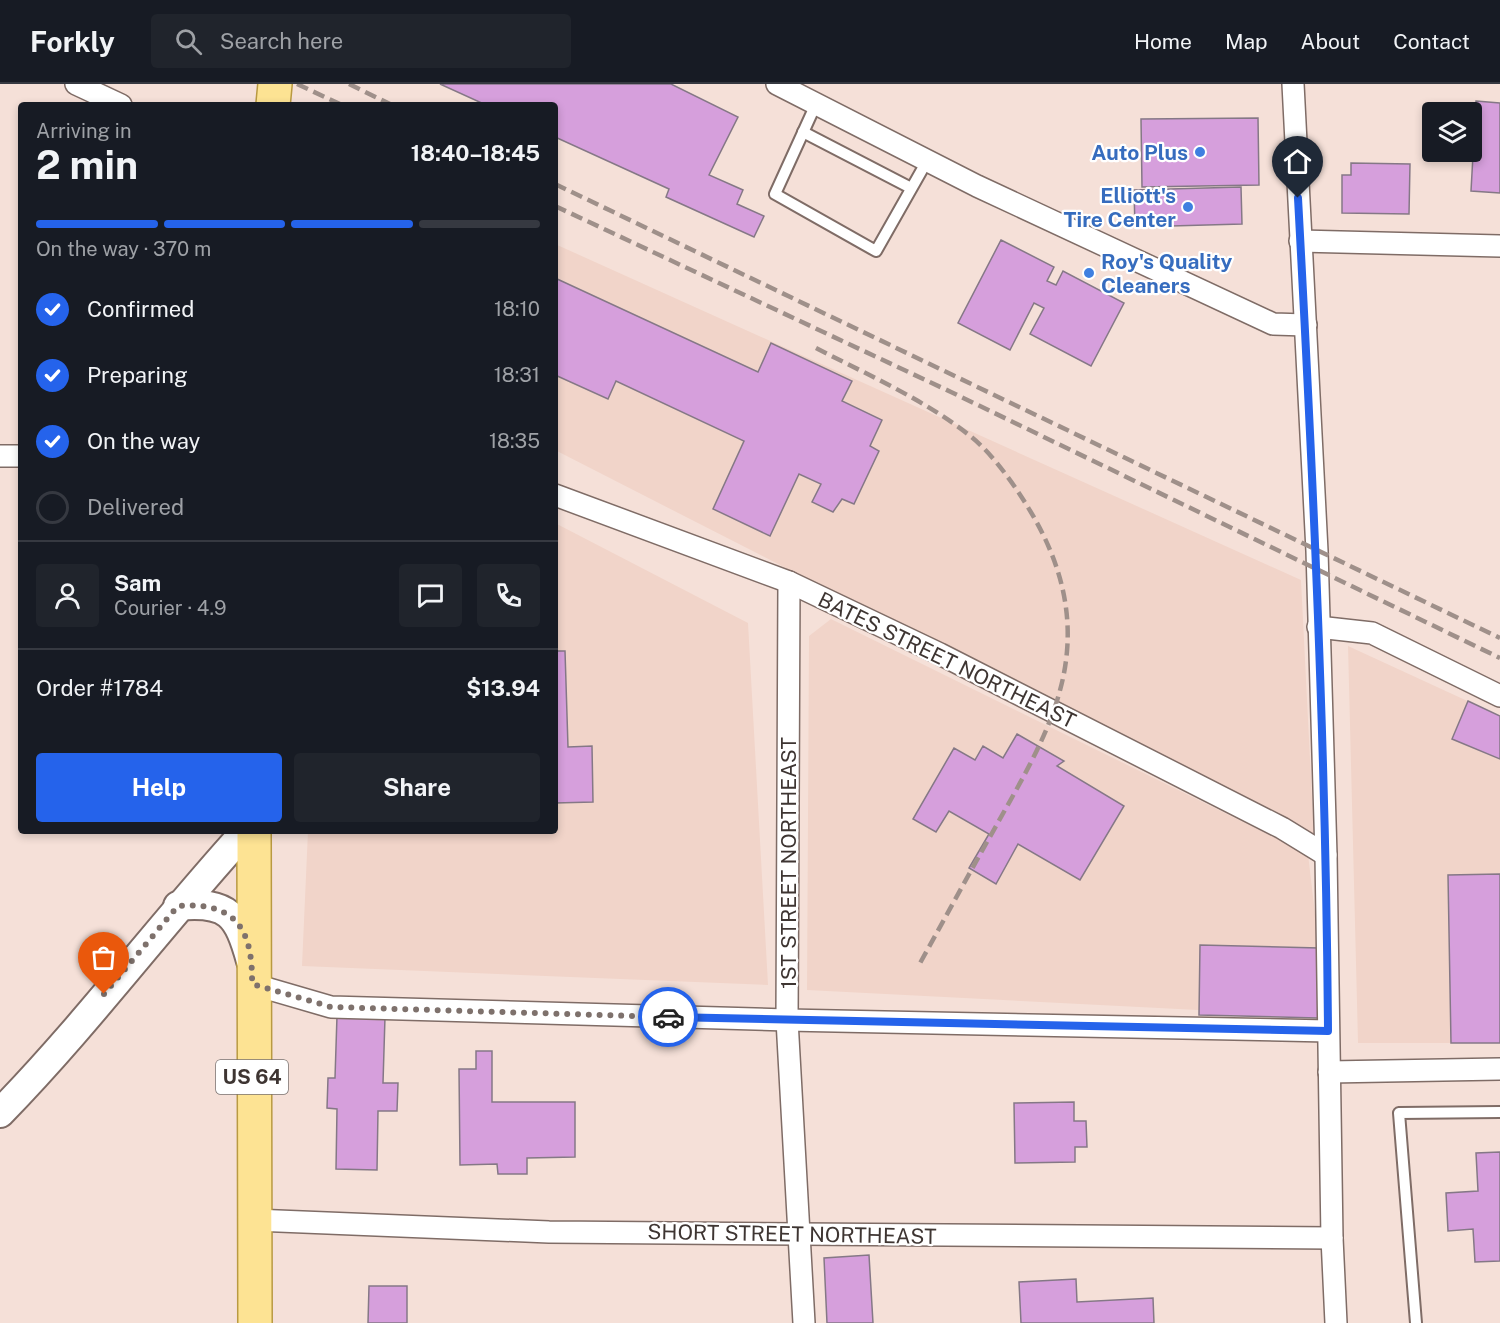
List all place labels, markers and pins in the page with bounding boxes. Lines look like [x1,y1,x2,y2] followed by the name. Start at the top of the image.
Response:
[1272,136,1323,198] pin
[1091,140,1188,165] place label: Auto Plus
[1193,145,1207,159] marker: Auto Plus
[1064,183,1176,232] place label: Elliott's Tire Center
[1181,200,1195,214] marker: Elliott's Tire Center
[1101,249,1232,298] place label: Roy's Quality Cleaners
[1082,266,1096,280] marker: Roy's Quality Cleaners
[78,932,129,994] pin

